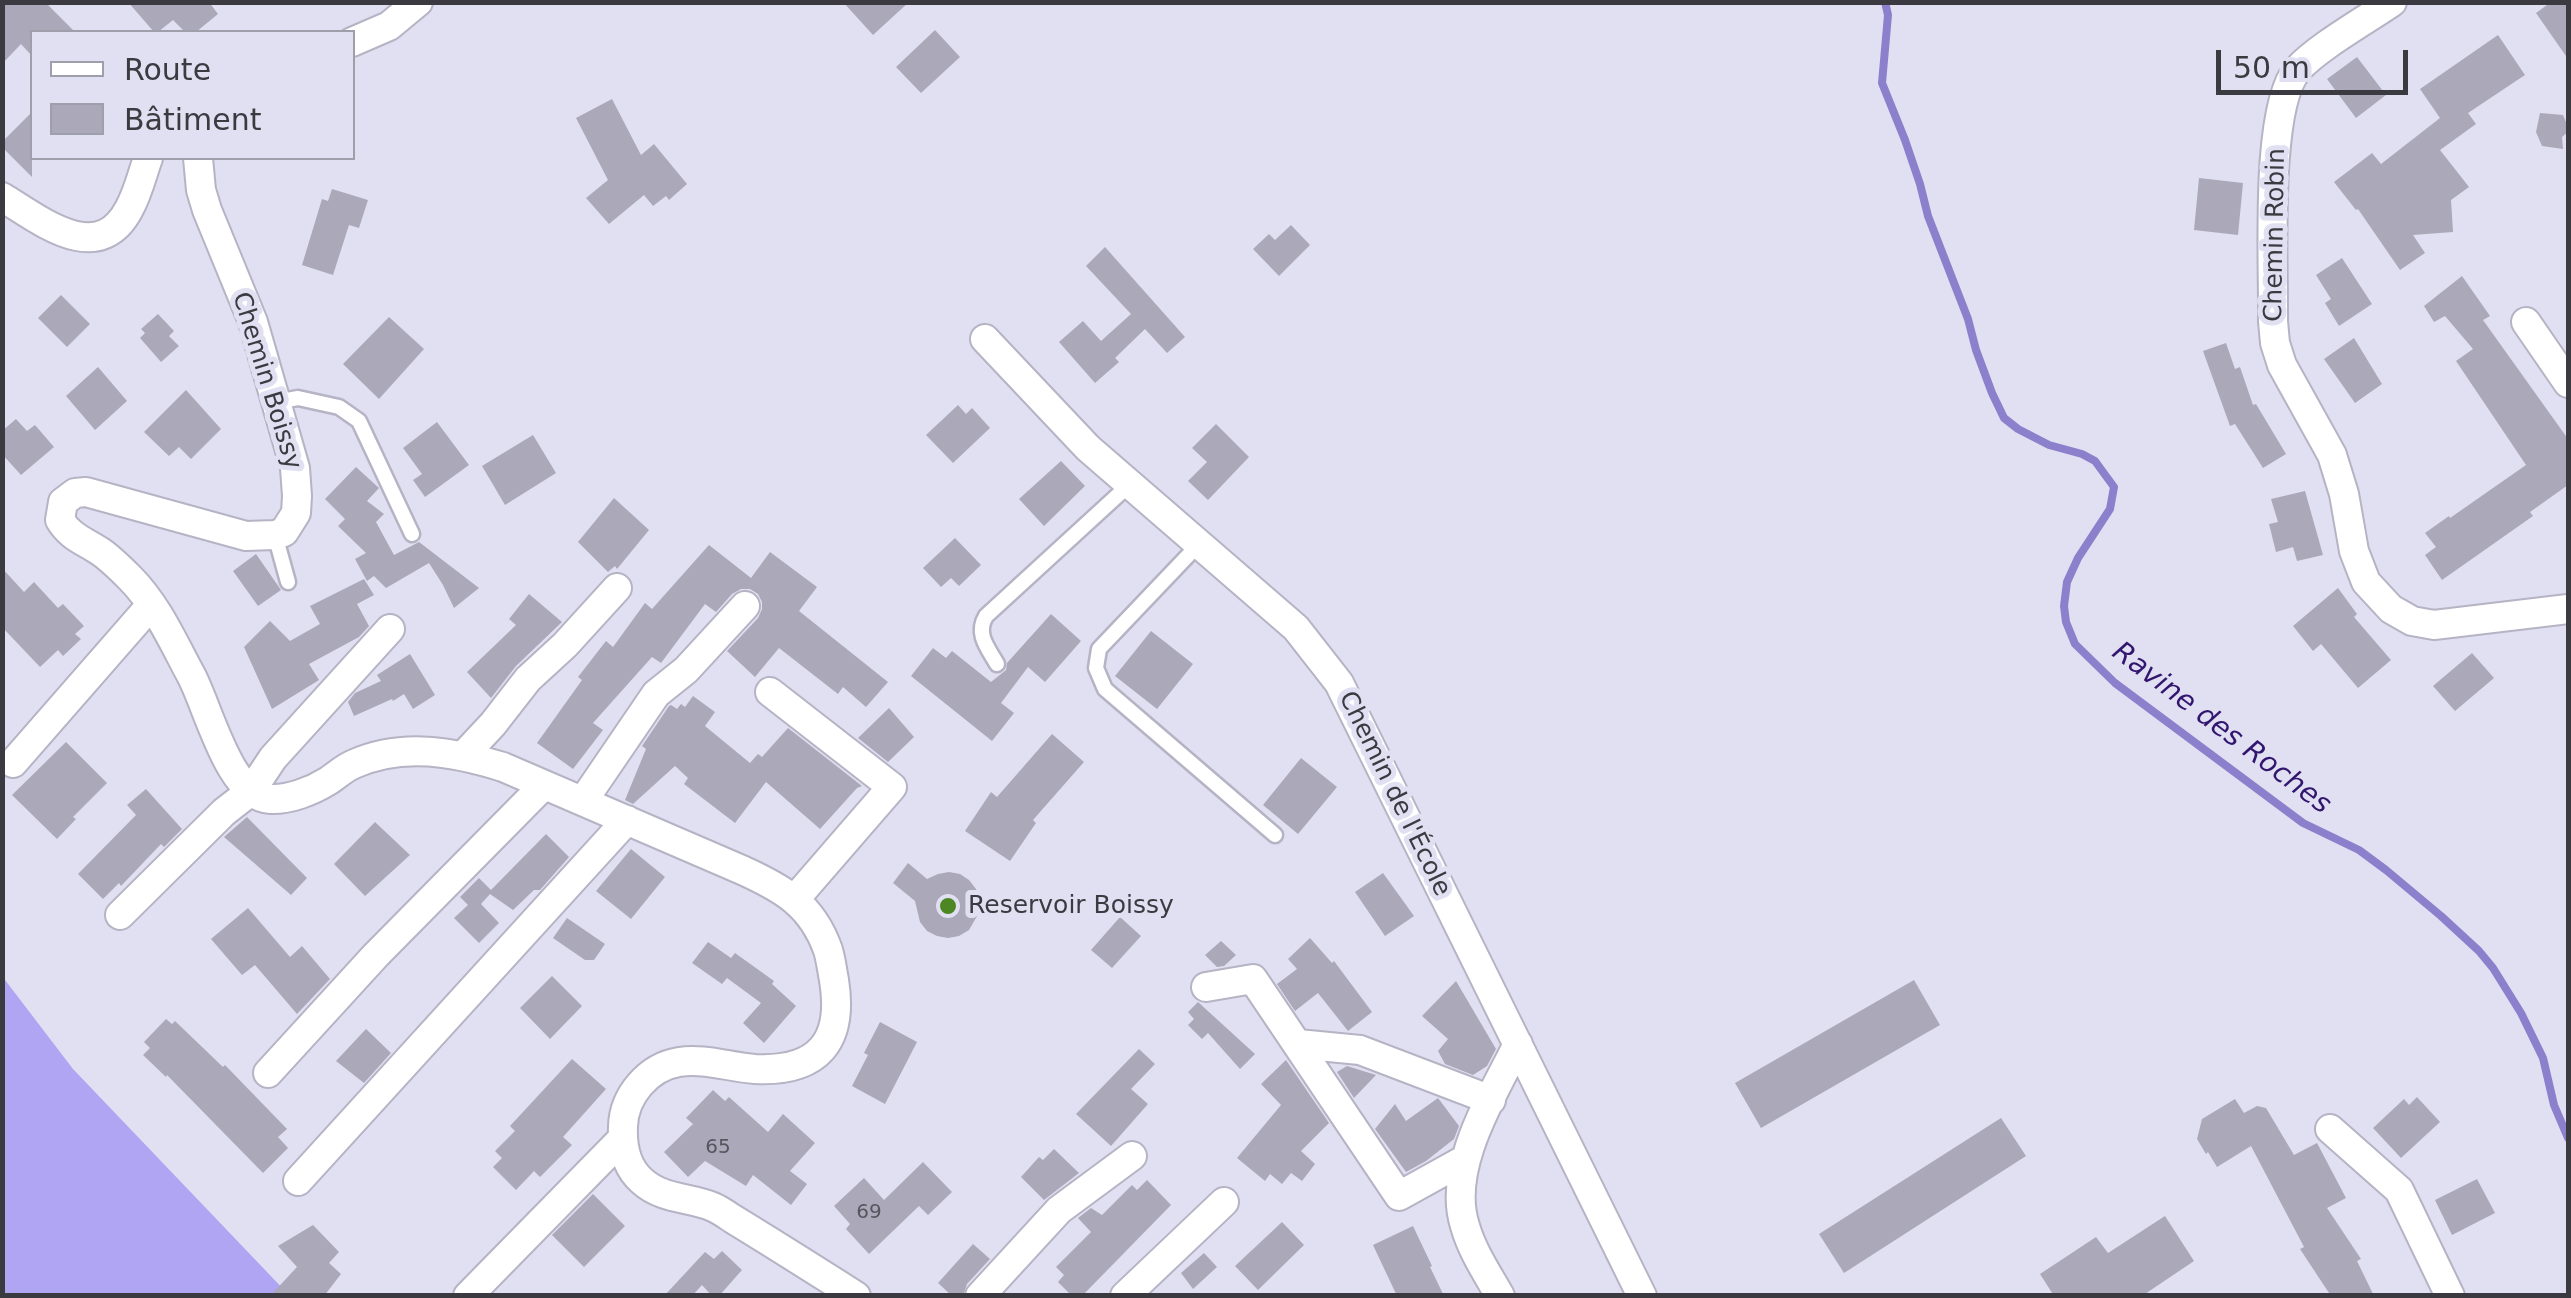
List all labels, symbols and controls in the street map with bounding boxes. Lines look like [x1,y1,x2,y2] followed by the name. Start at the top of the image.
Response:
[30,30,355,160] legend
[2221,30,2414,92] scale bar
[2233,50,2310,85] text: 50 m
[124,52,211,87] text: Route
[124,102,262,137] text: Bâtiment
[2259,148,2293,322] street label: Chemin Robin
[225,289,307,473] street label: Chemin Boissy
[2105,636,2337,822] water label: Ravine des Roches
[1331,687,1457,901] street label: Chemin de l'École
[968,891,1174,921] place label: Reservoir Boissy
[937,895,959,917] marker: Reservoir Boissy
[705,1136,731,1160] house number: 65
[856,1201,882,1225] house number: 69

